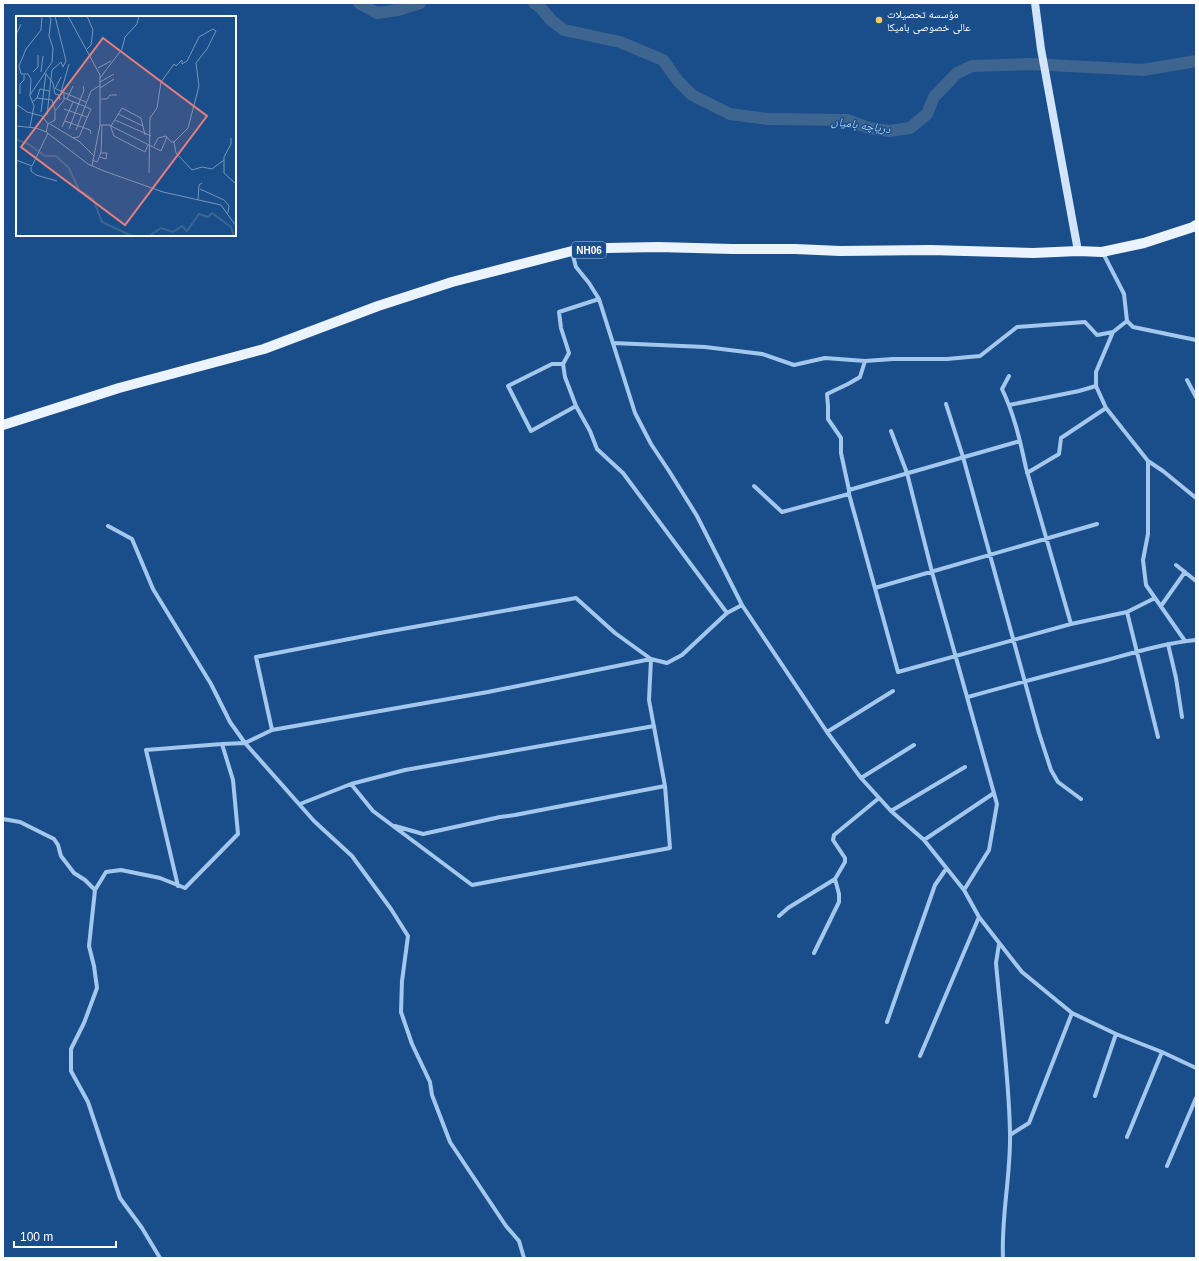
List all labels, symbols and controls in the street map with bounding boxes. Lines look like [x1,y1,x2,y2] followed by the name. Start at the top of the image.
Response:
[887,8,971,34] place label: مؤسسه تحصیلات عالی خصوصی بامیکا
[874,15,884,25] marker: مؤسسه تحصیلات عالی خصوصی بامیکا
[16,16,236,236] inset map
[831,114,891,137] water label: دریاچه بامیان
[572,242,606,258] road number: NH06
[14,1223,116,1249] scale bar
[20,1230,53,1244] text: 100 m

